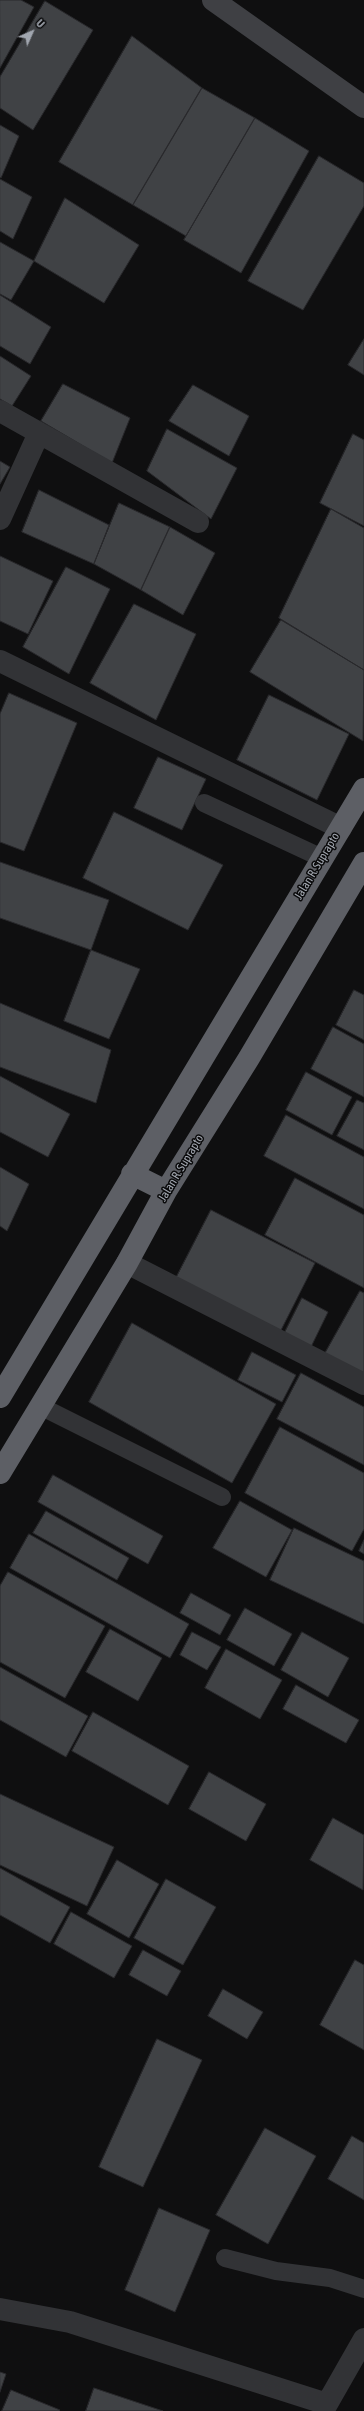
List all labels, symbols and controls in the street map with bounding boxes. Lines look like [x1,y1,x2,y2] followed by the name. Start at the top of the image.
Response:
[12,12,52,52] north arrow
[34,17,47,30] text: U
[291,830,343,902] street label: Jalan R. Suprapto
[155,1132,207,1204] street label: Jalan R. Suprapto

